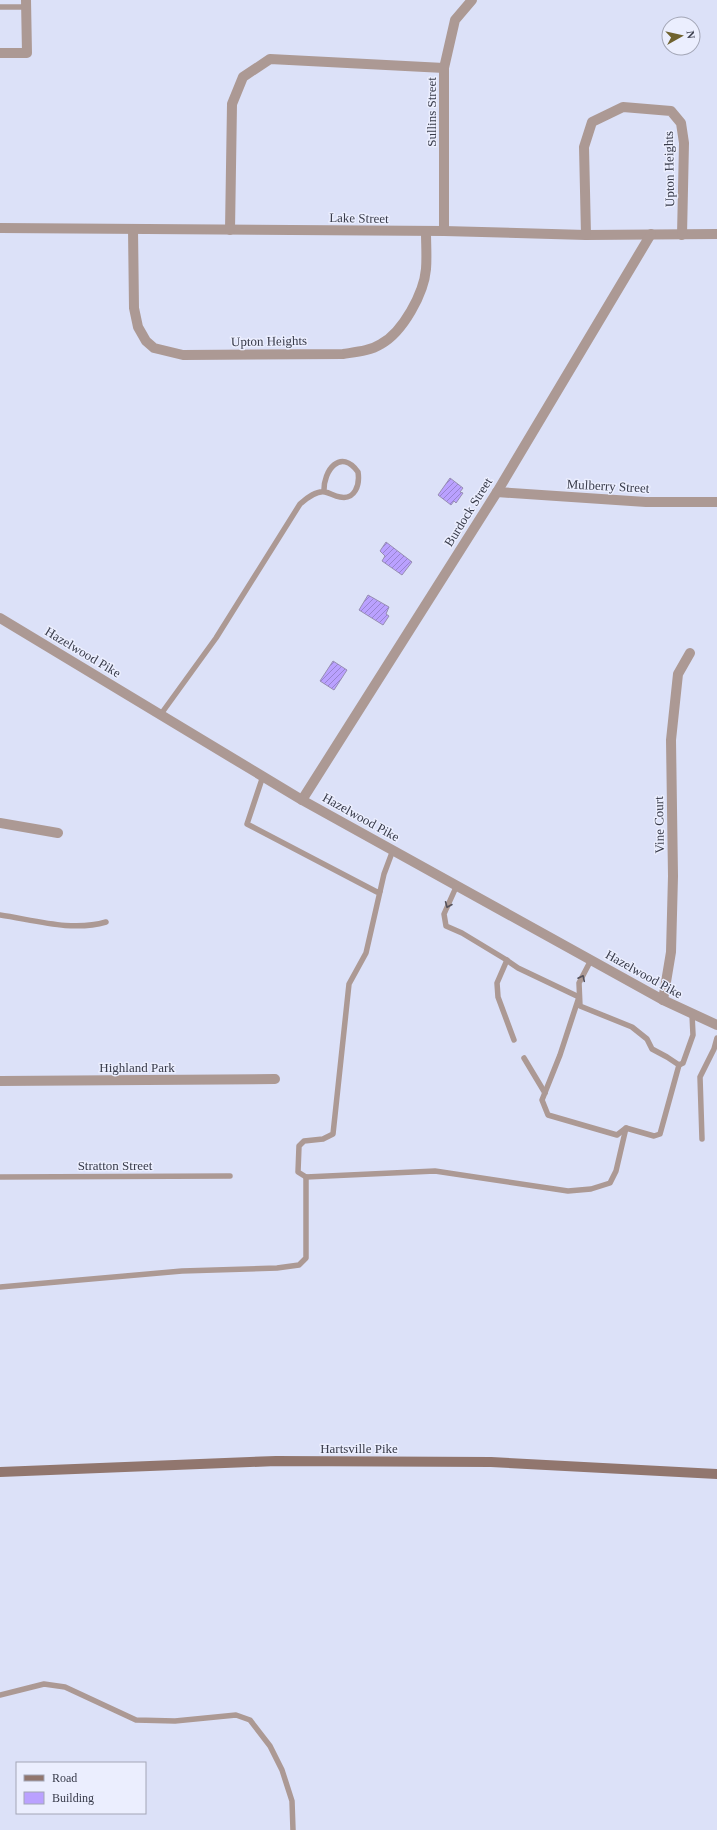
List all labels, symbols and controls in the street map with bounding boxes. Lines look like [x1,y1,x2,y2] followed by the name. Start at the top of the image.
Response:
[661,16,701,56] north arrow
[684,30,697,39] text: N
[424,77,439,147] street label: Sullins Street
[661,131,677,207] street label: Upton Heights
[329,210,389,226] street label: Lake Street
[231,333,307,349] street label: Upton Heights
[441,474,495,549] street label: Burdock Street
[566,476,650,496] street label: Mulberry Street
[42,624,124,681] street label: Hazelwood Pike
[320,790,402,844] street label: Hazelwood Pike
[651,796,667,854] street label: Vine Court
[445,900,453,908] one-way arrow
[603,947,685,1001] street label: Hazelwood Pike
[577,974,585,982] one-way arrow
[99,1060,175,1075] street label: Highland Park
[78,1158,153,1173] street label: Stratton Street
[320,1441,398,1456] street label: Hartsville Pike
[16,1762,146,1814] legend
[52,1771,77,1785] text: Road
[52,1791,94,1805] text: Building

